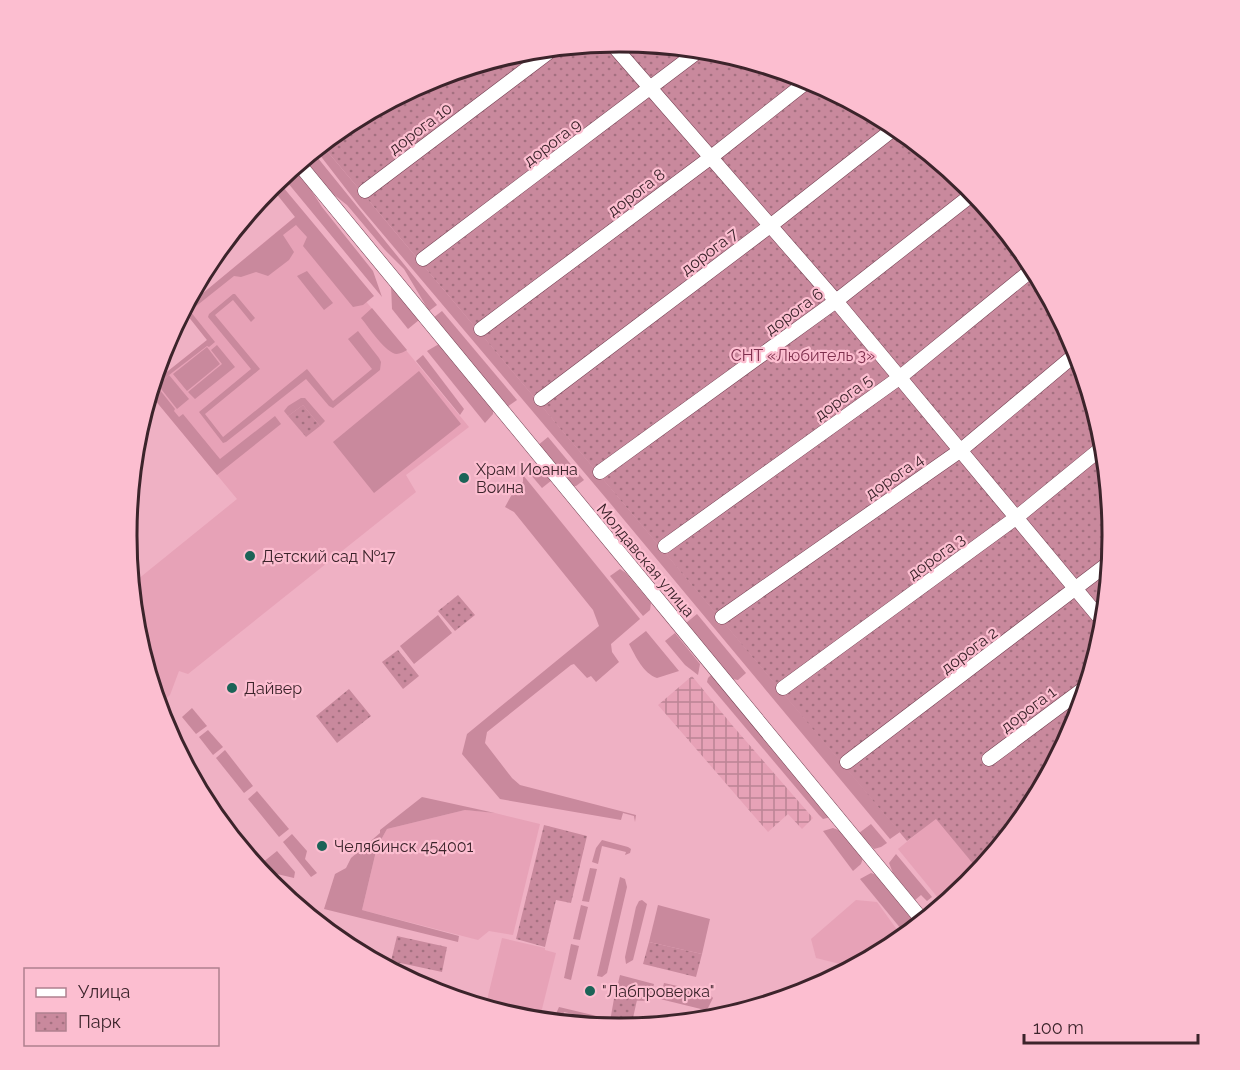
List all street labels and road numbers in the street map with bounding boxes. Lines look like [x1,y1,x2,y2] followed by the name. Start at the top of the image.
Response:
[385,99,456,158] street label: дорога 10
[520,115,585,170] street label: дорога 9
[604,165,669,220] street label: дорога 8
[677,224,742,279] street label: дорога 7
[762,284,827,339] street label: дорога 6
[811,370,876,425] street label: дорога 5
[862,449,927,503] street label: дорога 4
[593,500,699,621] street label: Молдавская улица
[904,529,969,583] street label: дорога 3
[937,623,1001,678] street label: дорога 2
[997,682,1060,736] street label: дорога 1

